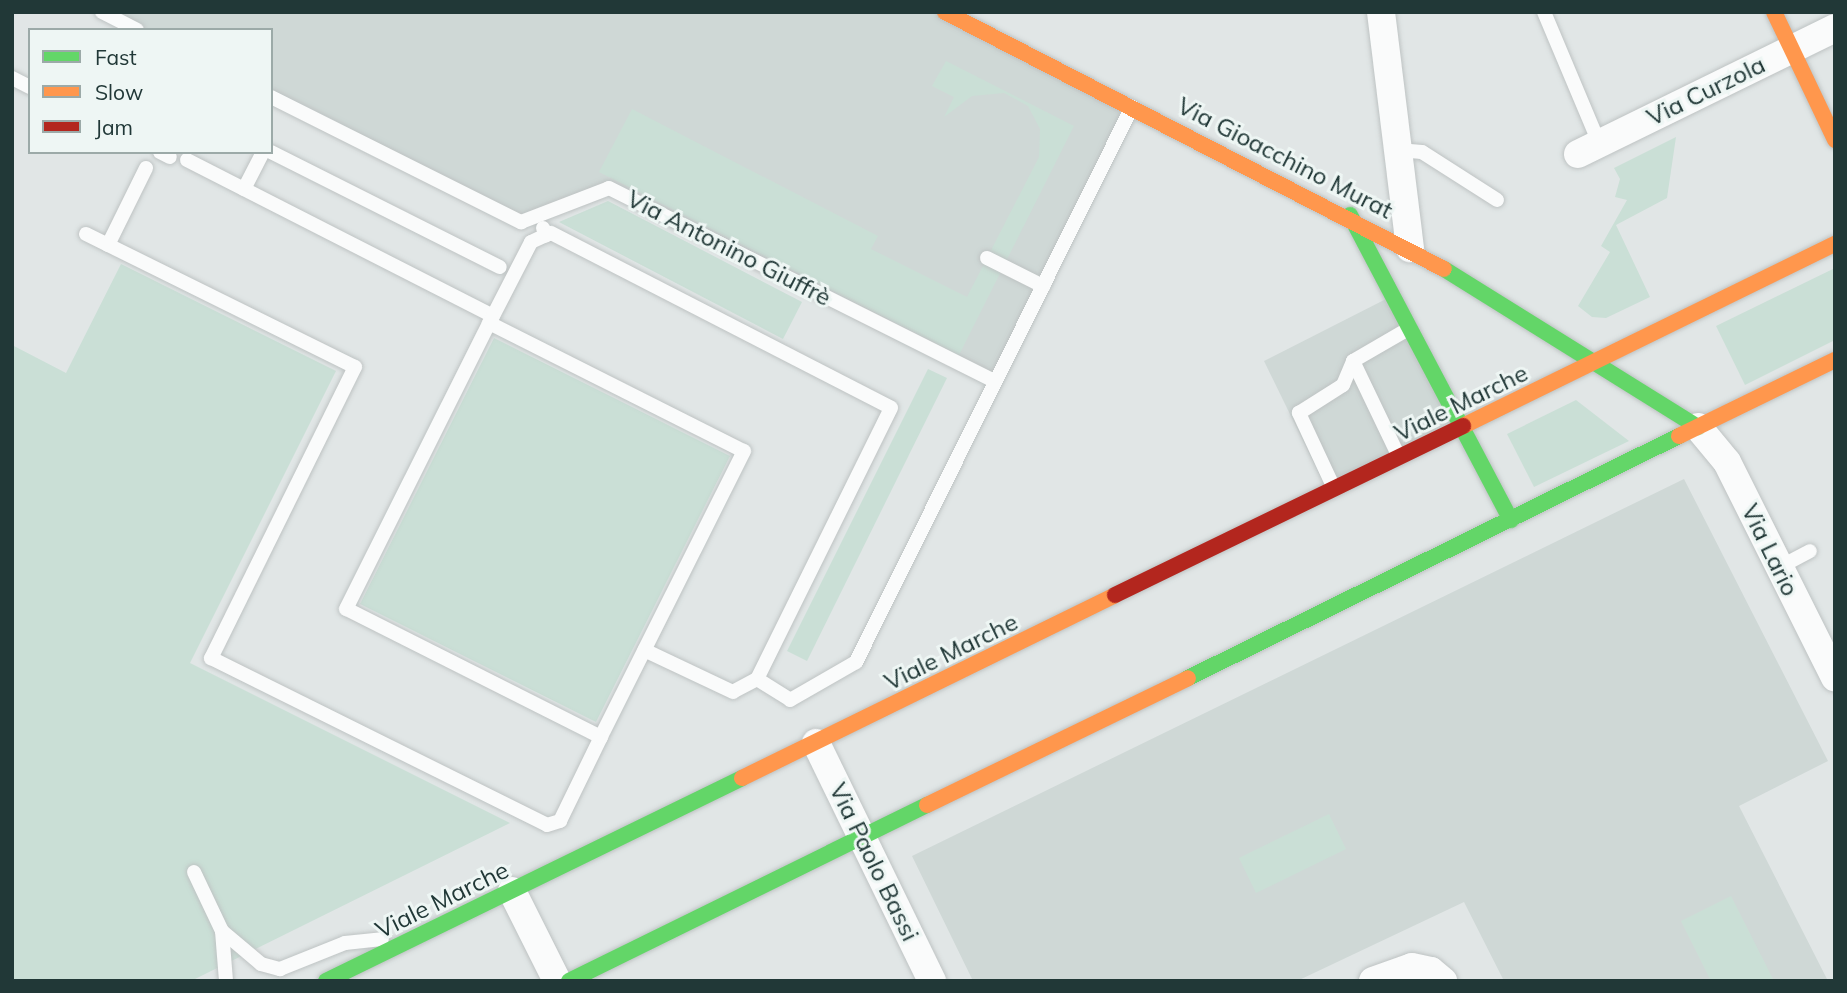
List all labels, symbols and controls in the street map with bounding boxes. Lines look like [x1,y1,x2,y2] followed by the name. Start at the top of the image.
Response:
[28,28,273,154] legend
[95,44,137,70] text: Fast
[1642,50,1770,132] street label: Via Curzola
[95,79,143,105] text: Slow
[1173,91,1397,225] street label: Via Gioacchino Murat
[95,114,133,140] text: Jam
[622,184,836,312] street label: Via Antonino Giuffrè
[1390,358,1532,448] street label: Viale Marche
[1735,499,1805,601] street label: Via Lario
[880,607,1022,697] street label: Viale Marche
[823,778,925,946] street label: Via Paolo Bassi
[371,855,513,945] street label: Viale Marche

